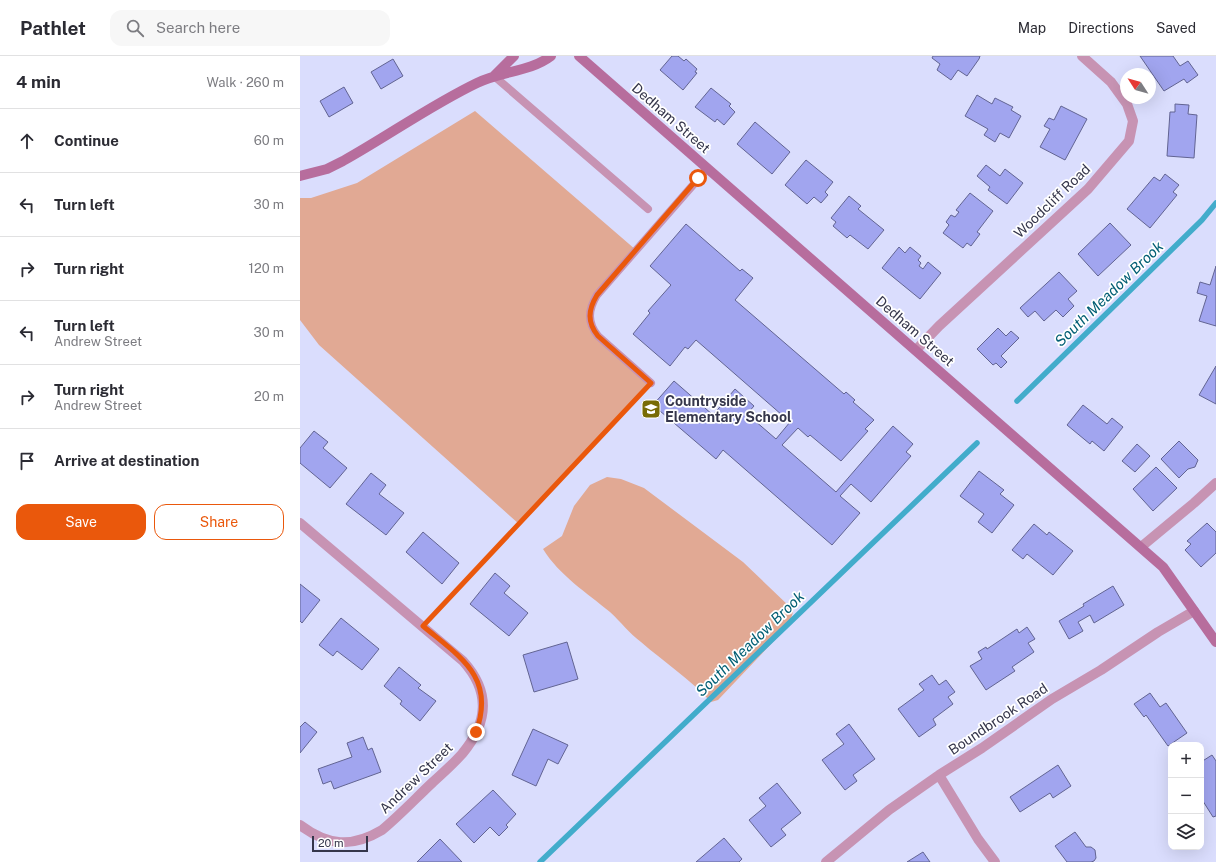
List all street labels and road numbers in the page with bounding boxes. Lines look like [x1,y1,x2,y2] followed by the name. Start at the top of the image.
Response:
[629,80,713,156] street label: Dedham Street
[1011,161,1093,241] street label: Woodcliff Road
[873,293,957,369] street label: Dedham Street
[945,680,1051,758] street label: Boundbrook Road
[376,739,456,817] street label: Andrew Street

